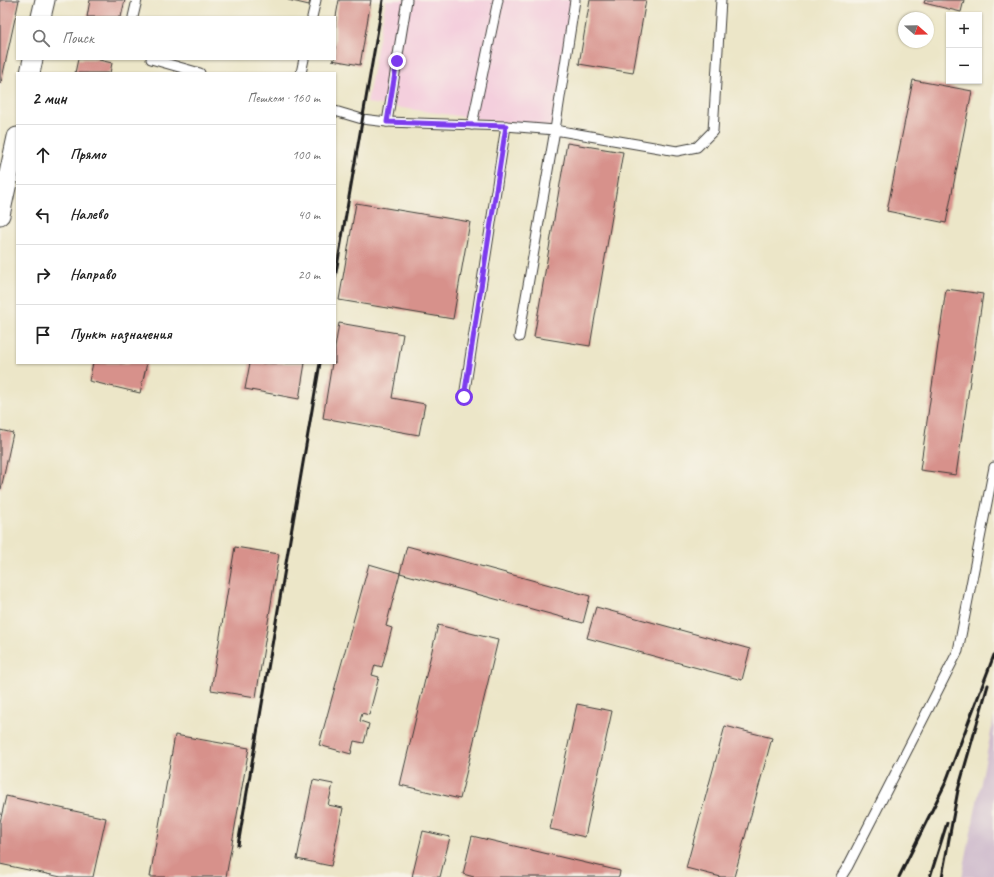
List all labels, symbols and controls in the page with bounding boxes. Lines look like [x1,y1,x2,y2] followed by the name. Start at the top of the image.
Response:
[898,12,934,48] north arrow
[946,12,982,84] map controls
[946,12,982,48] button: +
[16,16,336,60] search box
[30,27,52,49] icon: search
[62,29,94,48] text: Поиск
[946,48,982,84] button: −
[388,52,406,70] route end
[32,88,67,109] text: 2 мин
[247,90,320,106] text: Пешком · 160 m
[32,144,54,166] icon: ahead
[70,145,106,164] text: Прямо
[292,147,320,163] text: 100 m
[32,204,54,226] icon: left
[70,205,108,224] text: Налево
[298,207,320,223] text: 40 m
[32,264,54,286] icon: right
[70,265,116,284] text: Направо
[298,267,320,283] text: 20 m
[32,324,54,346] icon: arrive
[70,325,172,344] text: Пункт назначения
[455,388,473,406] route start

